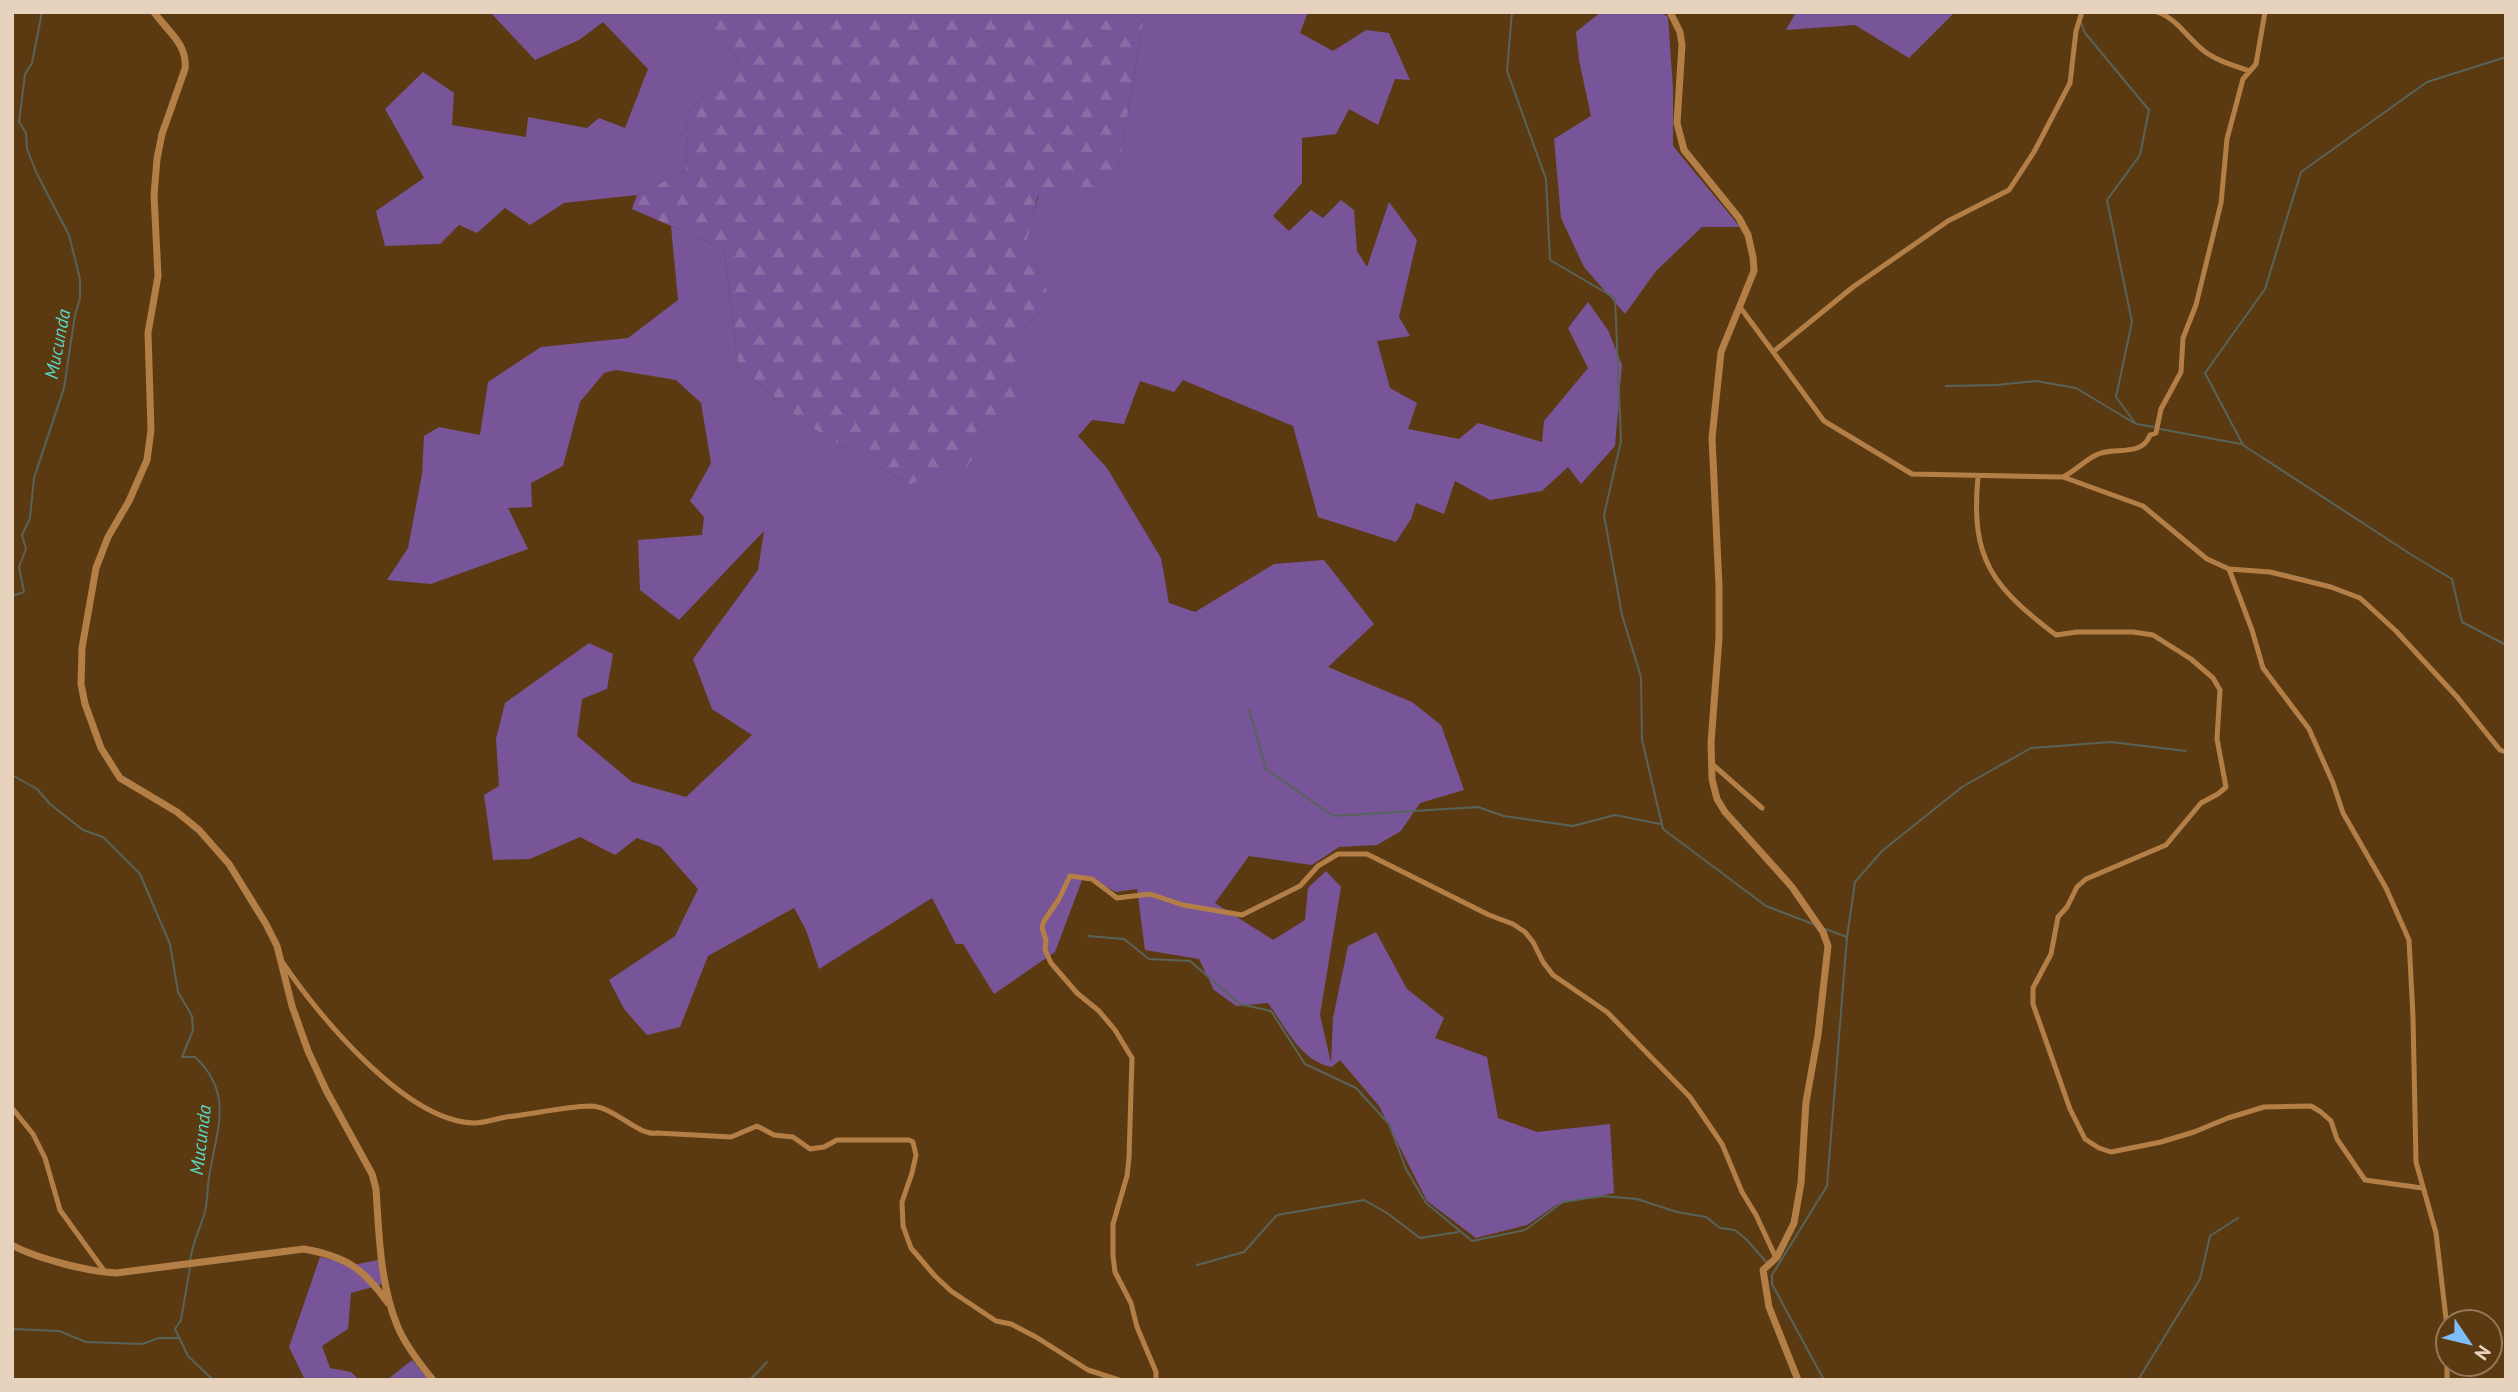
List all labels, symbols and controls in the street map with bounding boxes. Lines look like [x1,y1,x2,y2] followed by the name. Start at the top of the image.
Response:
[38,306,76,381] water label: Mucunda
[184,1103,216,1176] water label: Mucunda
[2434,1308,2504,1378] north arrow
[2470,1341,2496,1365] text: N

